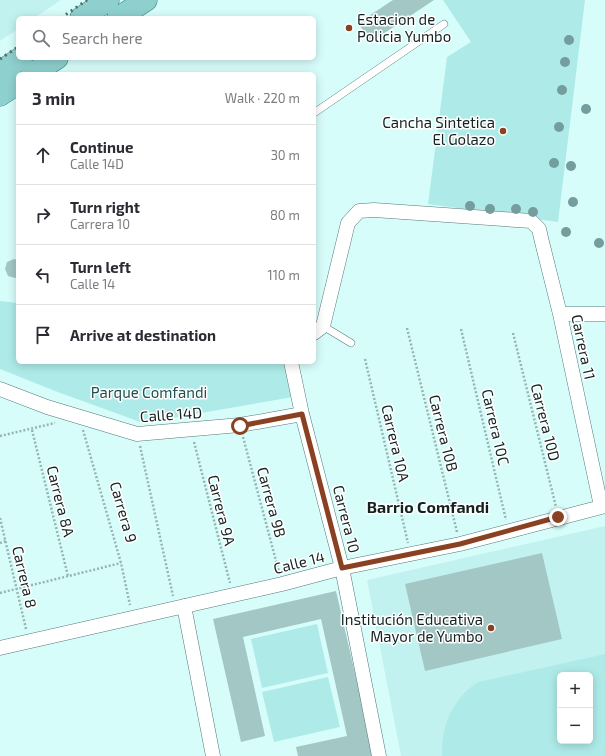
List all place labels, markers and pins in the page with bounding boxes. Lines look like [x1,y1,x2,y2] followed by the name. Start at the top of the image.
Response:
[357,10,451,45] place label: Estacion de Policia Yumbo
[344,23,354,33] marker: Estacion de Policia Yumbo
[382,113,495,148] place label: Cancha Sintetica El Golazo
[498,126,508,136] marker: Cancha Sintetica El Golazo
[341,610,483,645] place label: Institución Educativa Mayor de Yumbo
[486,623,496,633] marker: Institución Educativa Mayor de Yumbo

